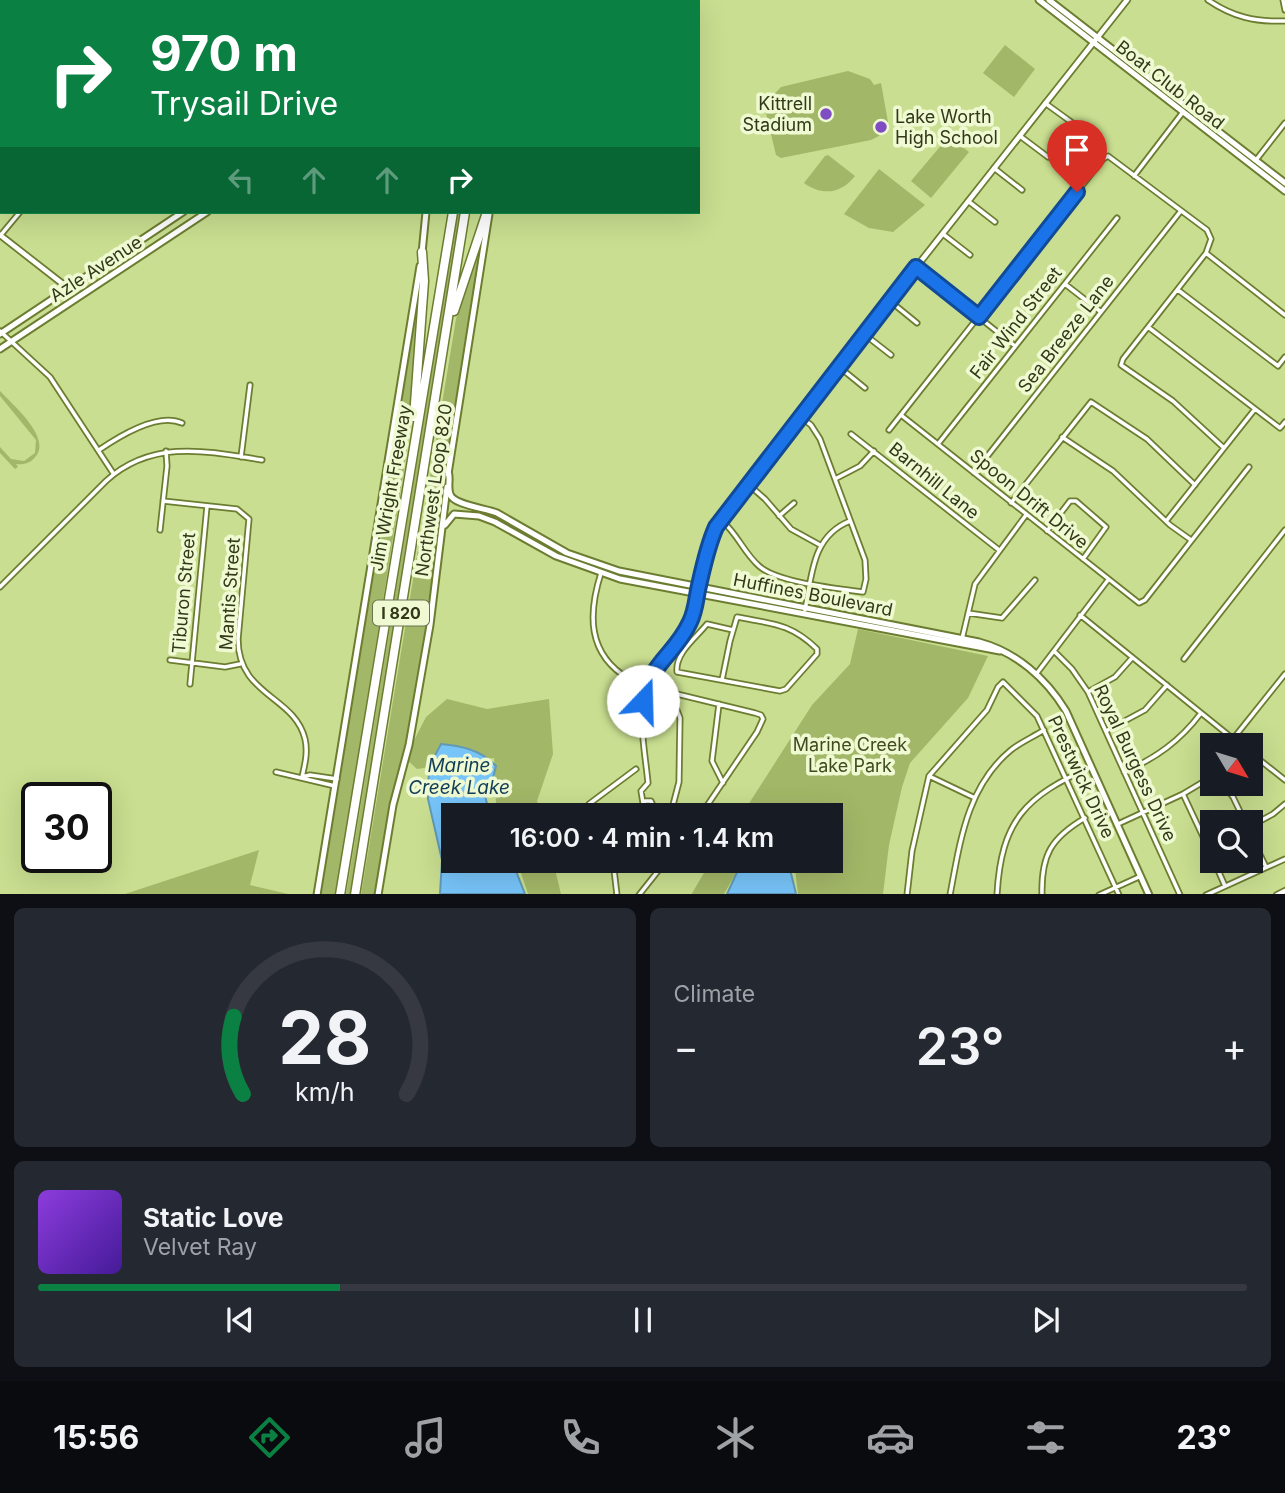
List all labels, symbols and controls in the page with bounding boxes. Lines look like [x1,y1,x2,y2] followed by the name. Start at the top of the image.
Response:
[150,24,298,83] text: 970 m
[35,28,126,119] icon: right
[1112,36,1229,133] street label: Boat Club Road
[150,84,338,123] text: Trysail Drive
[743,93,812,135] place label: Kittrell Stadium
[818,106,834,122] marker: Kittrell Stadium
[895,106,998,148] place label: Lake Worth High School
[873,119,889,135] marker: Lake Worth High School
[1047,120,1107,192] pin
[1058,131,1096,169] icon: arrive
[222,161,260,199] icon: left
[295,161,333,199] icon: ahead
[368,161,406,199] icon: ahead
[441,161,479,199] icon: right
[46,231,146,306] street label: Azle Avenue
[965,263,1066,383] street label: Fair Wind Street
[1013,271,1118,397] street label: Sea Breeze Lane
[411,402,456,578] street label: Northwest Loop 820
[366,403,415,573] street label: Jim Wright Freeway
[885,438,984,523] street label: Barnhill Lane
[966,445,1093,553] street label: Spoon Drift Drive
[168,531,199,654] street label: Tiburon Street
[215,537,244,651] street label: Mantis Street
[732,569,895,620] street label: Huffines Boulevard
[373,600,429,626] road number: I 820
[606,664,680,738] position arrow
[1090,681,1181,844] street label: Royal Burgess Drive
[1044,712,1119,842] street label: Prestwick Drive
[1200,733,1264,796] north arrow
[1200,733,1263,873] map controls
[793,734,907,776] park label: Marine Creek Lake Park
[408,754,510,799] water label: Marine Creek Lake
[21,782,112,873] speed limit sign: 30
[1200,810,1263,873] button: search
[510,822,774,853] text: 16:00 · 4 min · 1.4 km
[674,980,755,1008] text: Climate
[278,993,371,1082] text: 28
[916,1015,1005,1078] text: 23°
[674,1024,699,1070] text: −
[1222,1024,1247,1070] text: +
[295,1076,354,1106] text: km/h
[143,1202,284,1233] text: Static Love
[143,1233,257,1261] text: Velvet Ray
[221,1301,259,1339] icon: previous
[624,1301,662,1339] icon: pause
[1027,1301,1065,1339] icon: next
[245,1413,294,1462] icon: directions
[401,1413,450,1462] icon: music
[556,1413,605,1462] icon: phone
[711,1413,760,1462] icon: climate
[866,1413,915,1462] icon: car
[1021,1413,1070,1462] icon: filters
[53,1418,139,1457] text: 15:56
[1177,1418,1232,1457] text: 23°

